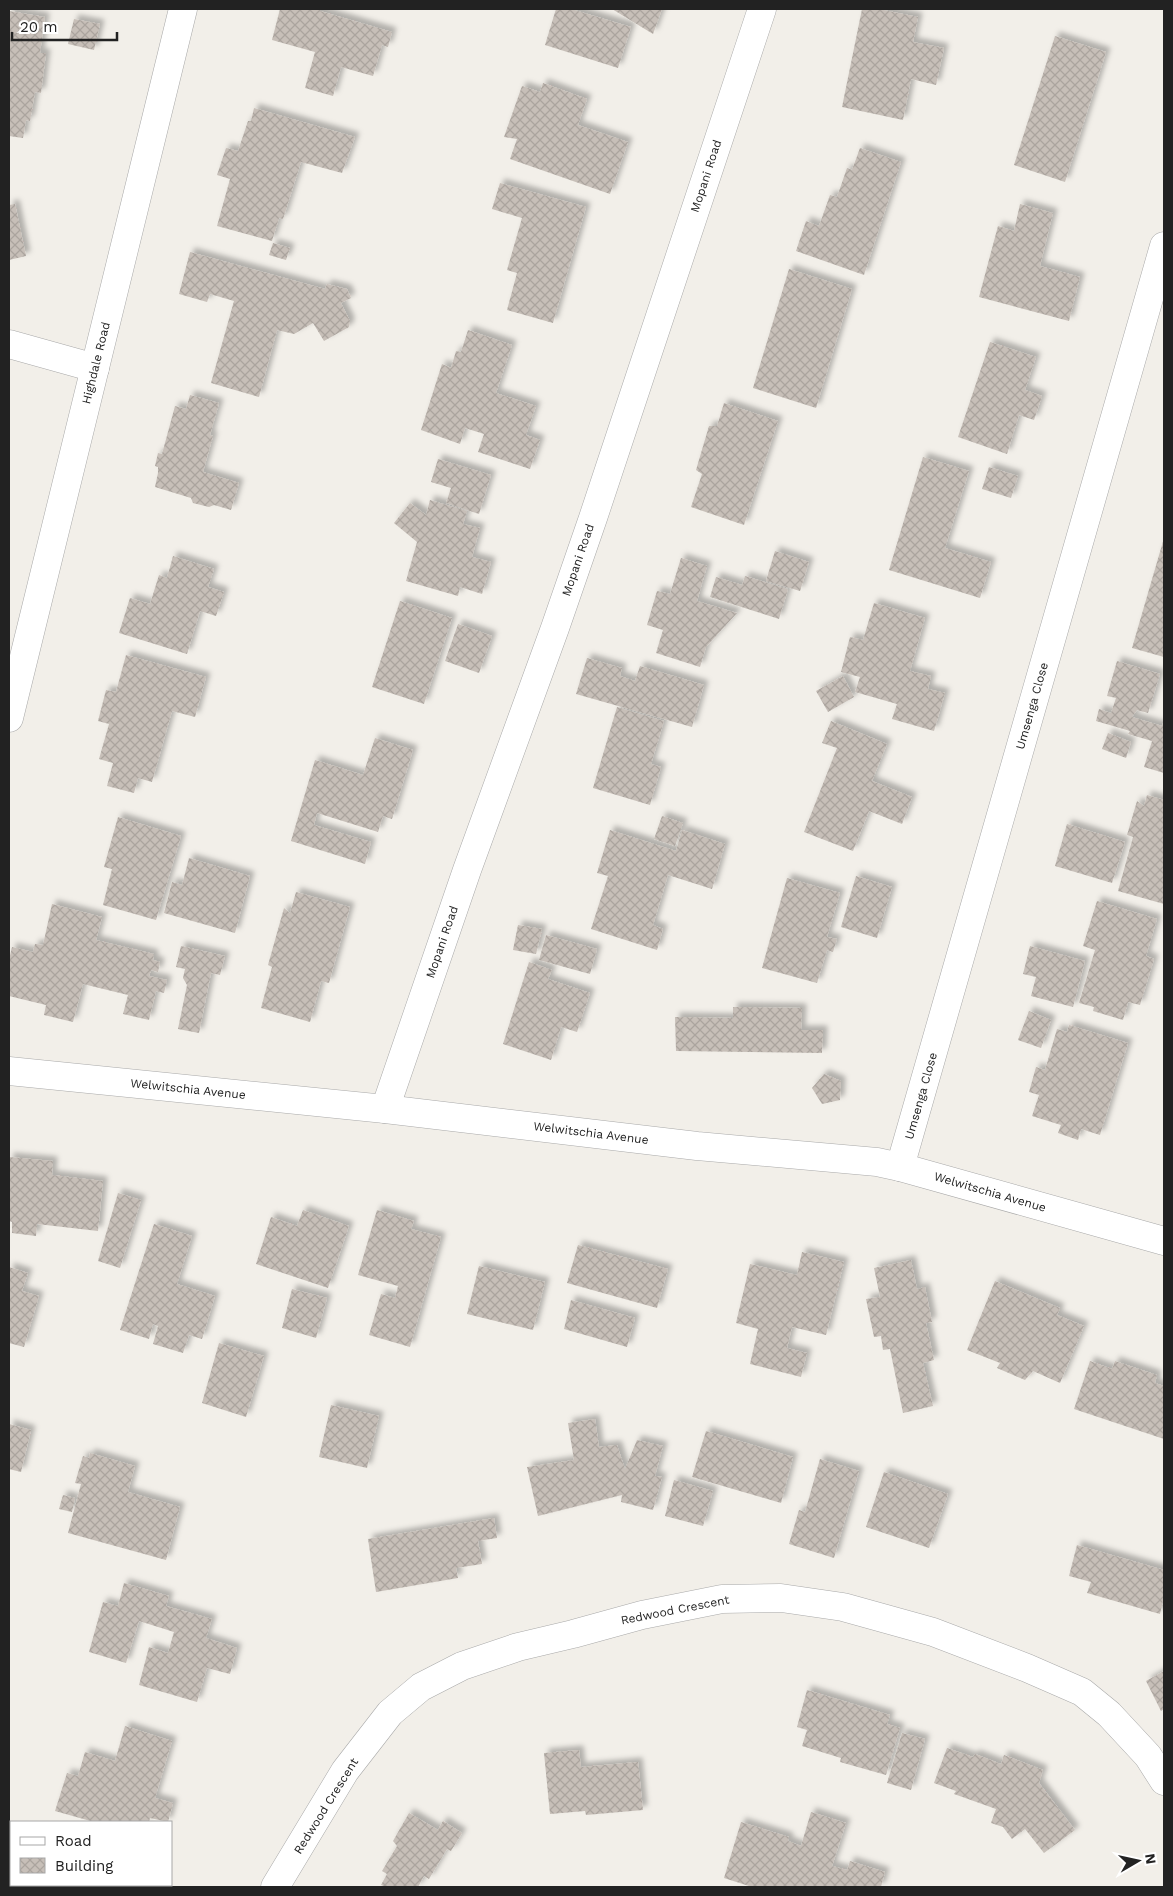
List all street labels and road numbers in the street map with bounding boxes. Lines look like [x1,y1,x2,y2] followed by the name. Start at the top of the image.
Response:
[688,138,724,214] street label: Mopani Road
[79,321,113,405] street label: Highdale Road
[559,522,597,598] street label: Mopani Road
[1013,661,1051,751] street label: Umsenga Close
[423,904,461,980] street label: Mopani Road
[902,1051,940,1141] street label: Umsenga Close
[130,1076,246,1102] street label: Welwitschia Avenue
[533,1119,649,1147] street label: Welwitschia Avenue
[932,1169,1048,1215] street label: Welwitschia Avenue
[620,1593,730,1627] street label: Redwood Crescent
[291,1756,361,1856] street label: Redwood Crescent

